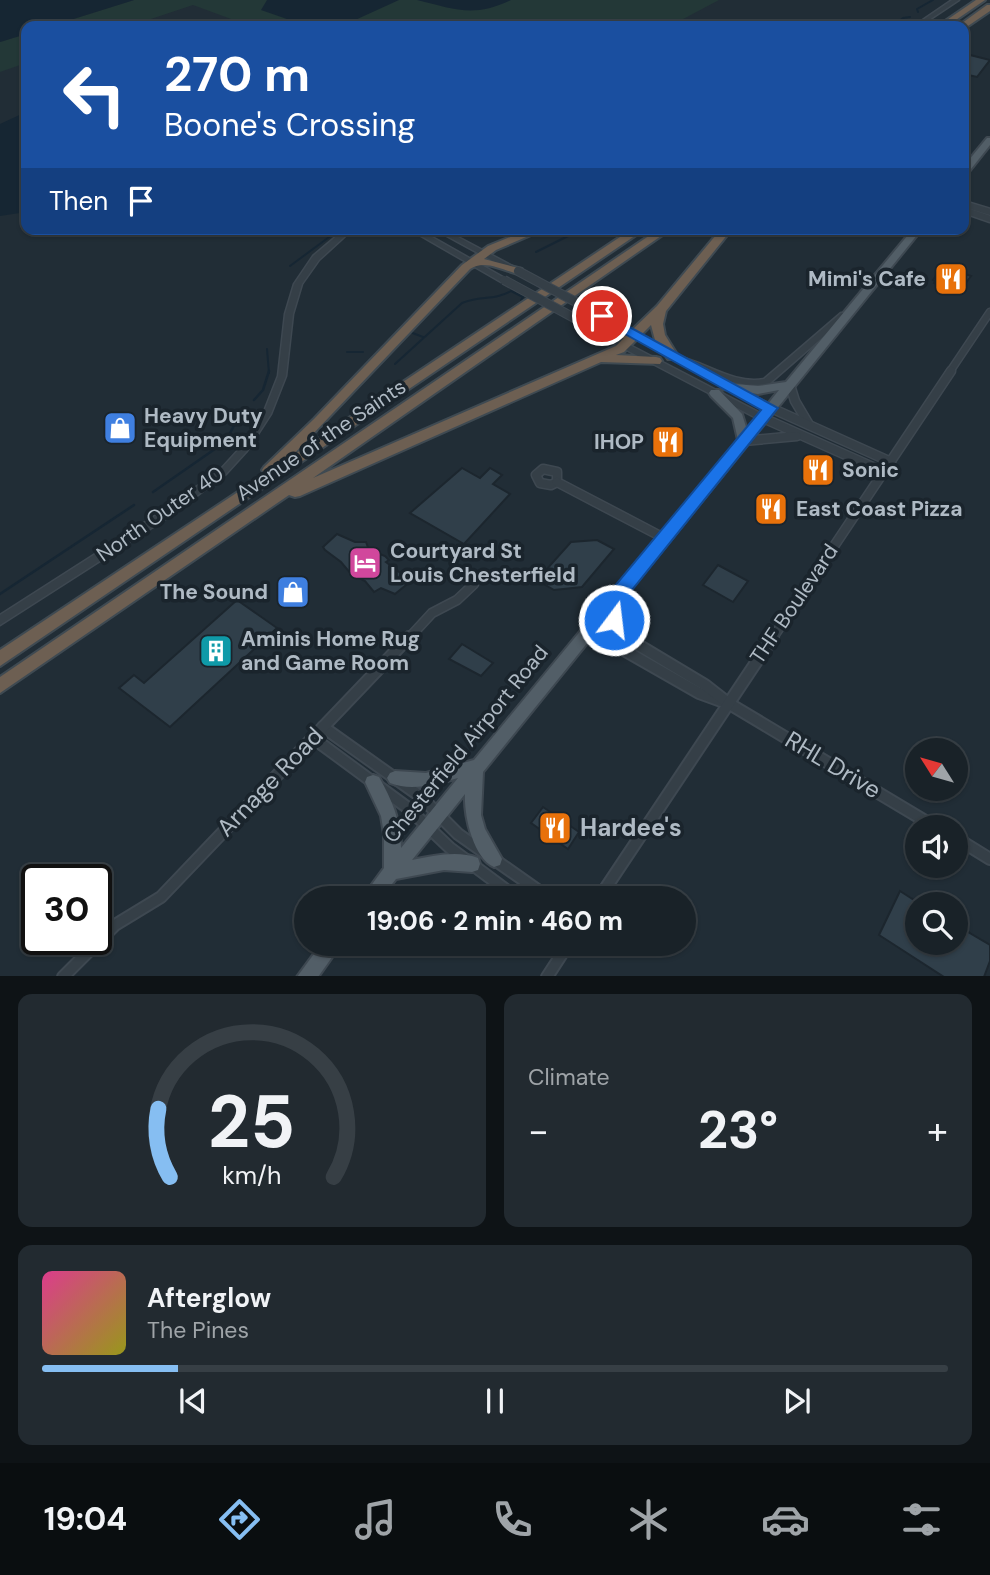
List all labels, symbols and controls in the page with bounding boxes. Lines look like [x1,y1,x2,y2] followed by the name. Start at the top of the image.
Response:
[164,42,310,106] text: 270 m
[49,49,140,140] icon: left
[164,104,415,146] text: Boone's Crossing
[122,182,160,220] icon: arrive
[49,184,108,218] text: Then
[932,260,970,298] restaurant icon: Mimi's Cafe
[808,265,926,293] place label: Mimi's Cafe
[572,286,632,346] pin
[583,297,621,335] icon: arrive
[231,373,411,507] street label: Avenue of the Saints
[144,402,263,454] place label: Heavy Duty Equipment
[101,409,139,447] shop icon: Heavy Duty Equipment
[649,423,687,461] restaurant icon: IHOP
[594,428,644,456] place label: IHOP
[799,451,837,489] restaurant icon: Sonic
[842,456,899,484] place label: Sonic
[91,460,229,568] street label: North Outer 40
[752,490,790,528] restaurant icon: East Coast Pizza
[796,495,962,523] place label: East Coast Pizza
[390,537,576,589] place label: Courtyard St Louis Chesterfield
[744,539,844,669] street label: THF Boulevard
[346,544,384,582] hotel icon: Courtyard St Louis Chesterfield
[274,573,312,611] shop icon: The Sound
[160,578,268,606] place label: The Sound
[577,583,651,657] position arrow
[241,625,420,677] place label: Aminis Home Rug and Game Room
[197,632,235,670] building icon: Aminis Home Rug and Game Room
[377,639,555,849] street label: Chesterfield Airport Road
[210,720,330,843] street label: Arnage Road
[780,724,887,805] street label: RHL Drive
[905,738,968,802] north arrow
[905,738,968,955] map controls
[536,809,574,847] restaurant icon: Hardee's
[580,812,682,843] place label: Hardee's
[905,815,968,878] button: sound
[21,864,112,955] speed limit sign: 30
[905,892,968,955] button: search
[367,904,623,938] text: 19:06 · 2 min · 460 m
[528,1062,610,1092] text: Climate
[208,1075,296,1170] text: 25
[698,1096,778,1164] text: 23°
[528,1106,549,1156] text: −
[927,1106,948,1156] text: +
[222,1158,282,1191] text: km/h
[147,1281,271,1315] text: Afterglow
[147,1315,249,1345] text: The Pines
[174,1382,212,1420] icon: previous
[476,1382,514,1420] icon: pause
[778,1382,816,1420] icon: next
[215,1495,264,1544] icon: directions
[351,1495,400,1544] icon: music
[488,1495,537,1544] icon: phone
[624,1495,673,1544] icon: climate
[761,1495,810,1544] icon: car
[897,1495,946,1544] icon: filters
[44,1498,127,1540] text: 19:04

